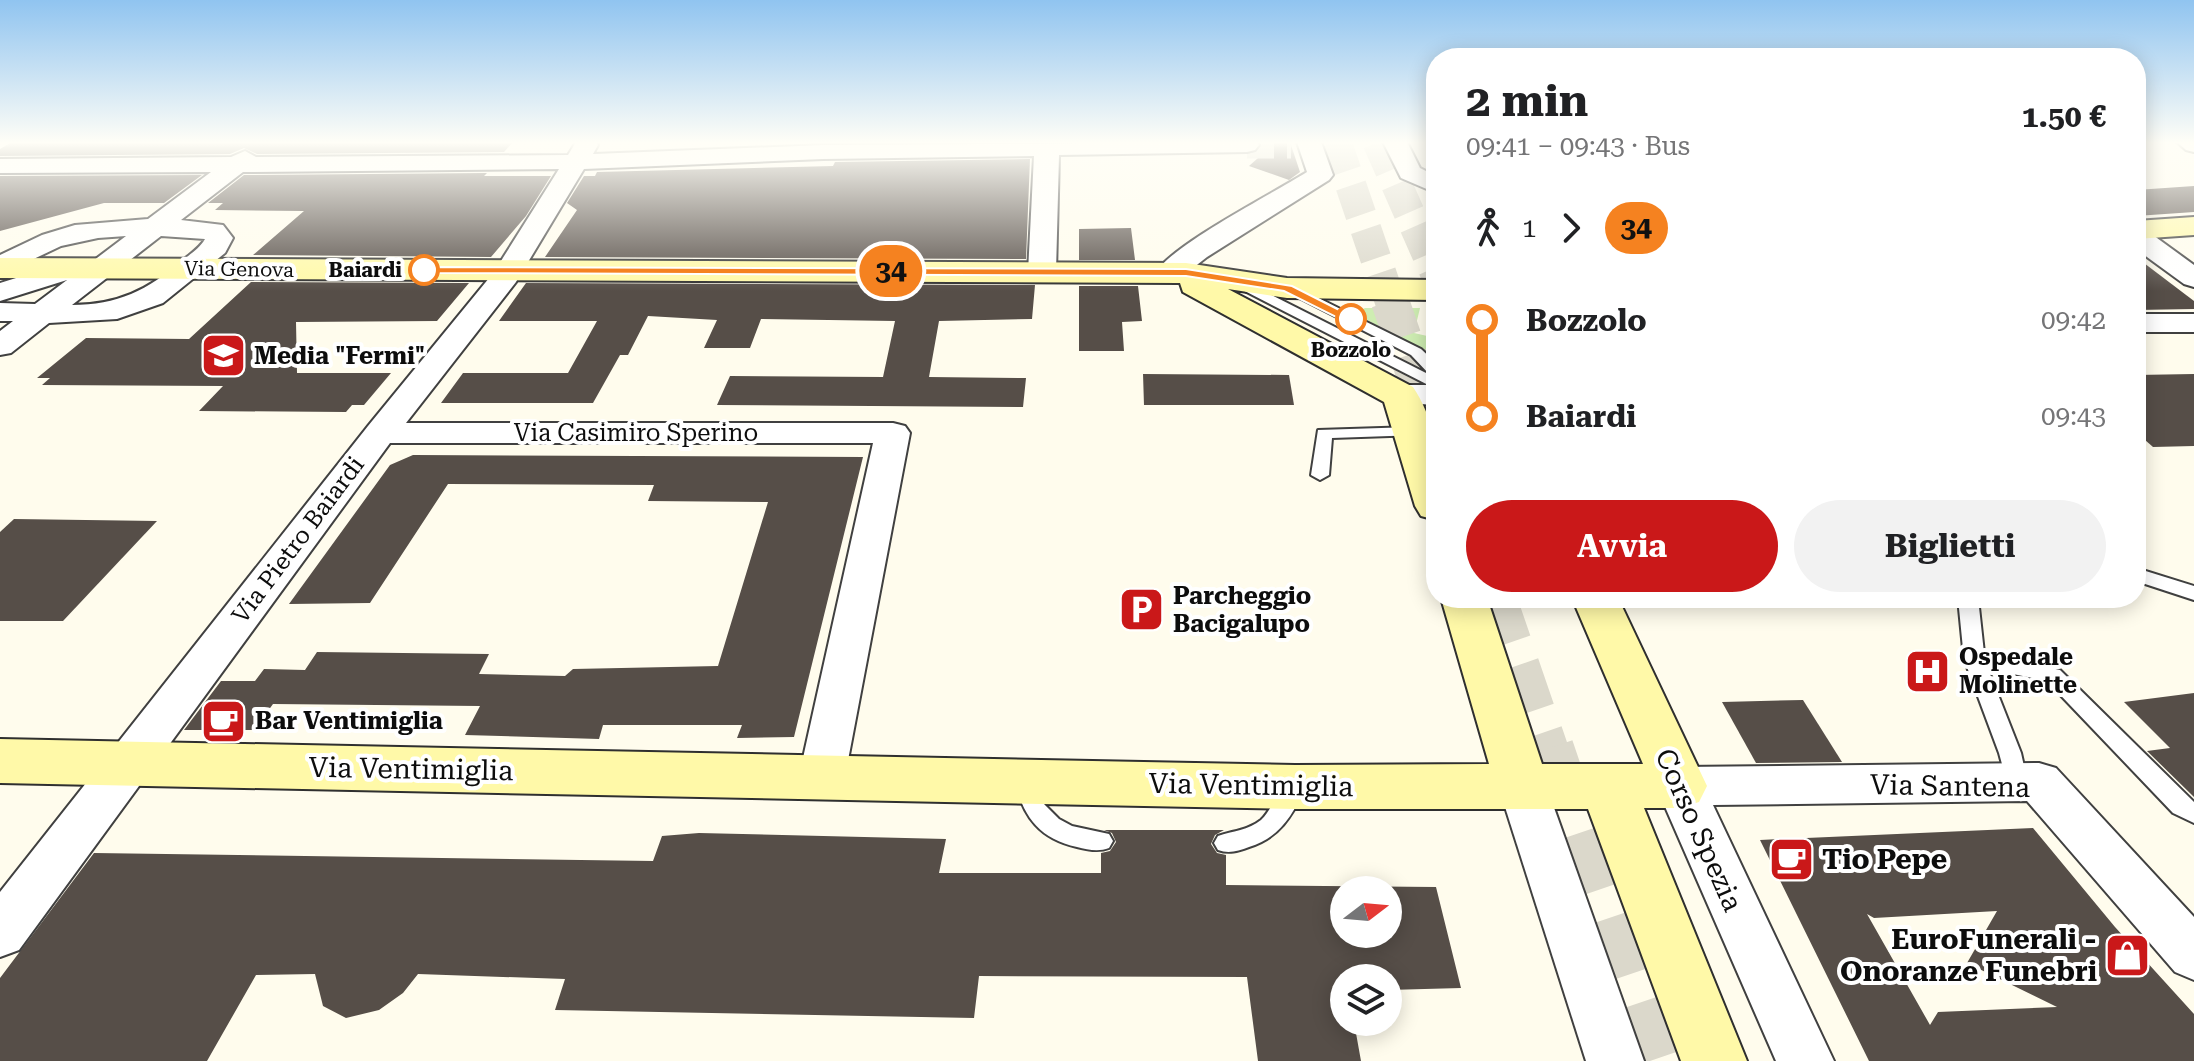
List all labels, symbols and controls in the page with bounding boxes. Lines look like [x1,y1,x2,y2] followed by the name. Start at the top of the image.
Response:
[1466,75,1588,127] text: 2 min
[2022,99,2106,134] text: 1.50 €
[1466,131,1690,161] text: 09:41 – 09:43 · Bus
[1466,206,1510,250] icon: walk
[1549,206,1593,250] icon: forward
[1621,211,1652,244] text: 34
[1522,213,1537,243] text: 1
[855,245,927,297] line badge: 34
[875,254,907,287] text: 34
[409,255,439,285] marker: Baiardi
[184,256,294,282] street label: Via Genova
[329,258,402,282] place label: Baiardi
[1526,303,1647,338] text: Bozzolo
[1336,304,1366,334] marker: Bozzolo
[2041,305,2106,335] text: 09:42
[199,332,247,380] school or university icon: Media "Fermi"
[1311,338,1391,362] place label: Bozzolo
[254,342,425,370] place label: Media "Fermi"
[1526,399,1636,434] text: Baiardi
[2041,401,2106,431] text: 09:43
[514,419,758,447] street label: Via Casimiro Sperino
[226,451,370,629] street label: Via Pietro Baiardi
[1466,500,1778,592] button: Avvia
[1794,500,2106,592] button: Biglietti
[1173,582,1311,638] place label: Parcheggio Bacigalupo
[1118,586,1166,634] parking icon: Parcheggio Bacigalupo
[1959,643,2077,699] place label: Ospedale Molinette
[1904,647,1952,695] hospital icon: Ospedale Molinette
[200,697,248,745] cafe icon: Bar Ventimiglia
[255,707,443,735] place label: Bar Ventimiglia
[1648,744,1750,916] street label: Corso Spezia
[308,751,514,787] street label: Via Ventimiglia
[1148,767,1354,803] street label: Via Ventimiglia
[1870,768,2030,804] street label: Via Santena
[1767,835,1815,883] cafe icon: Tio Pepe
[1822,843,1947,876] place label: Tio Pepe
[1330,876,1402,948] north arrow
[1330,876,1402,1036] map controls
[1840,923,2097,988] place label: EuroFunerali - Onoranze Funebri
[2104,931,2152,979] shop icon: EuroFunerali - Onoranze Funebri
[1330,964,1402,1036] button: layers

